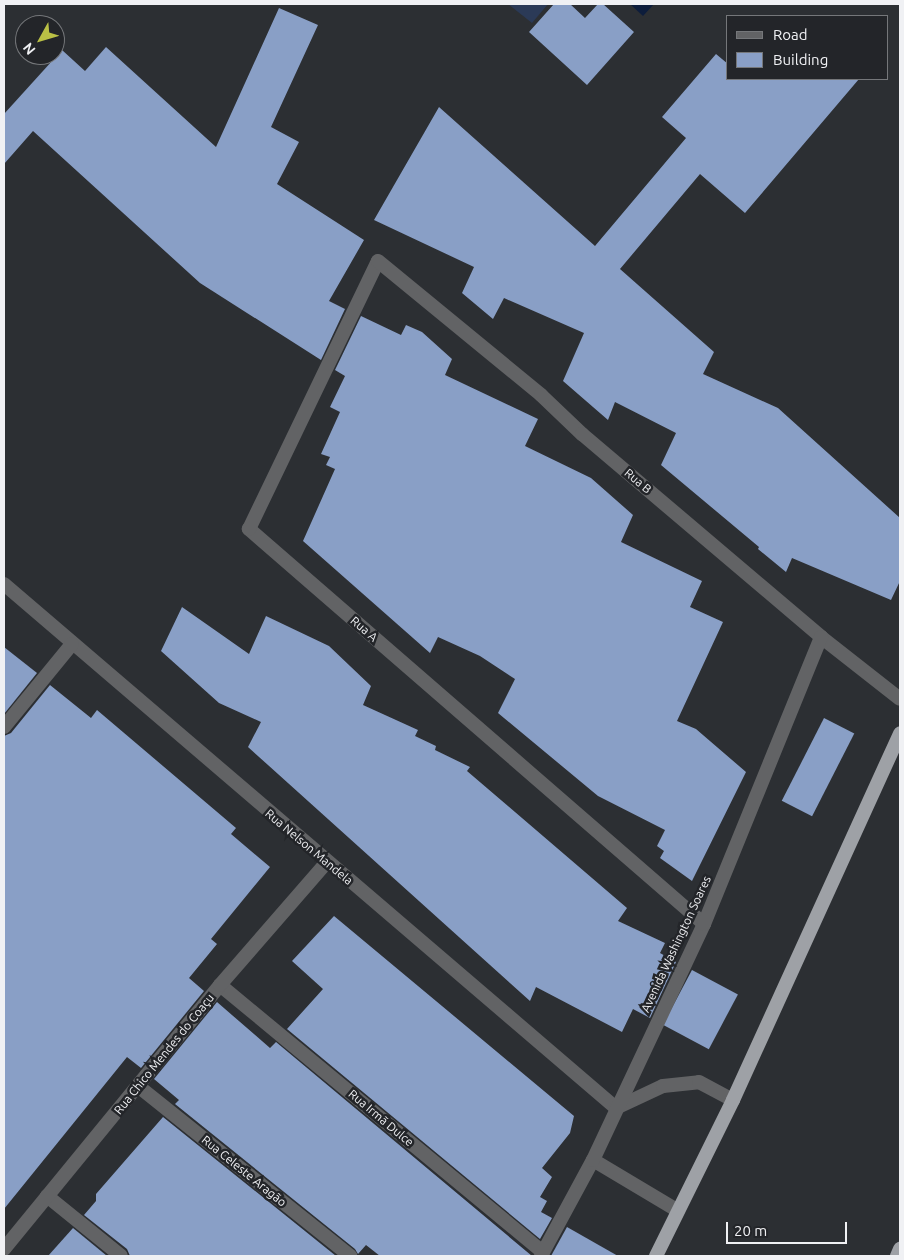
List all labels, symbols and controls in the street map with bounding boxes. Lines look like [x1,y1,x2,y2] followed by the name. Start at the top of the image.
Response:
[15,15,65,65] north arrow
[726,15,889,80] legend
[773,26,808,43] text: Road
[20,40,39,58] text: N
[773,51,828,68] text: Building
[622,466,654,496] street label: Rua B
[348,613,380,645] street label: Rua A
[262,806,356,888] street label: Rua Nelson Mandela
[638,874,714,1014] street label: Avenida Washington Soares
[111,991,217,1117] street label: Rua Chico Mendes do Coaçu
[345,1087,417,1149] street label: Rua Irmã Dulce
[199,1132,289,1210] street label: Rua Celeste Aragão
[729,1212,850,1244] scale bar
[734,1222,767,1239] text: 20 m

